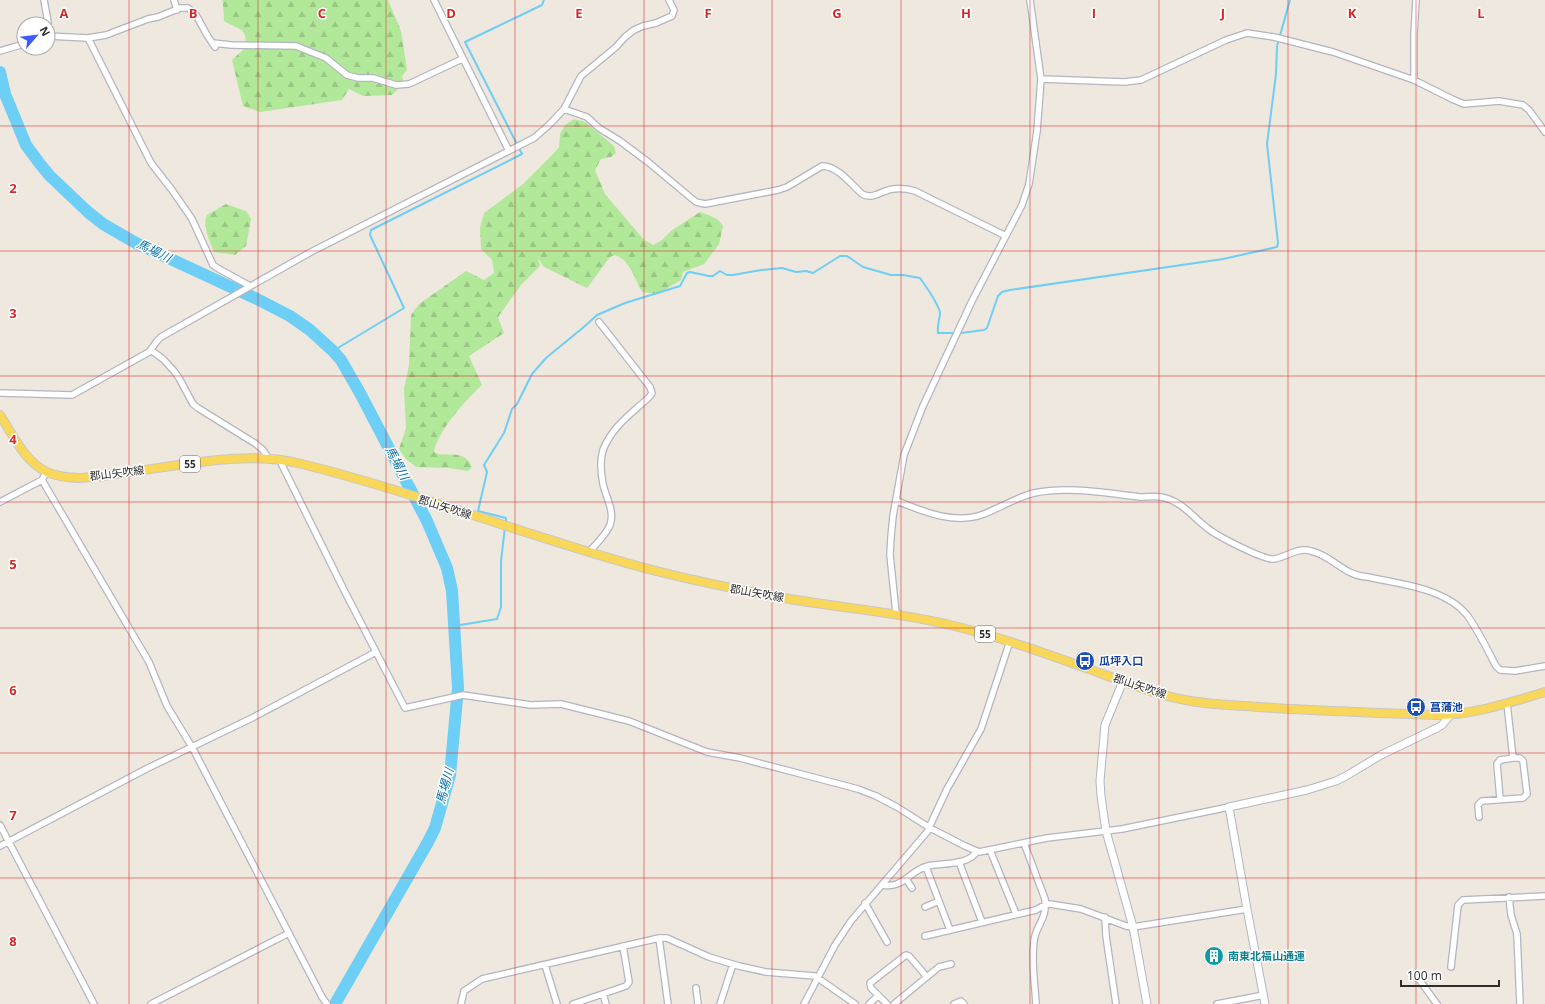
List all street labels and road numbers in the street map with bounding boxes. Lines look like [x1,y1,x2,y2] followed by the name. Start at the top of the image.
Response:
[180,456,200,472] road number: 55
[89,462,145,483] street label: 郡山矢吹線
[417,491,474,522] street label: 郡山矢吹線
[729,580,785,605] street label: 郡山矢吹線
[975,626,995,642] road number: 55
[1112,670,1169,701] street label: 郡山矢吹線

